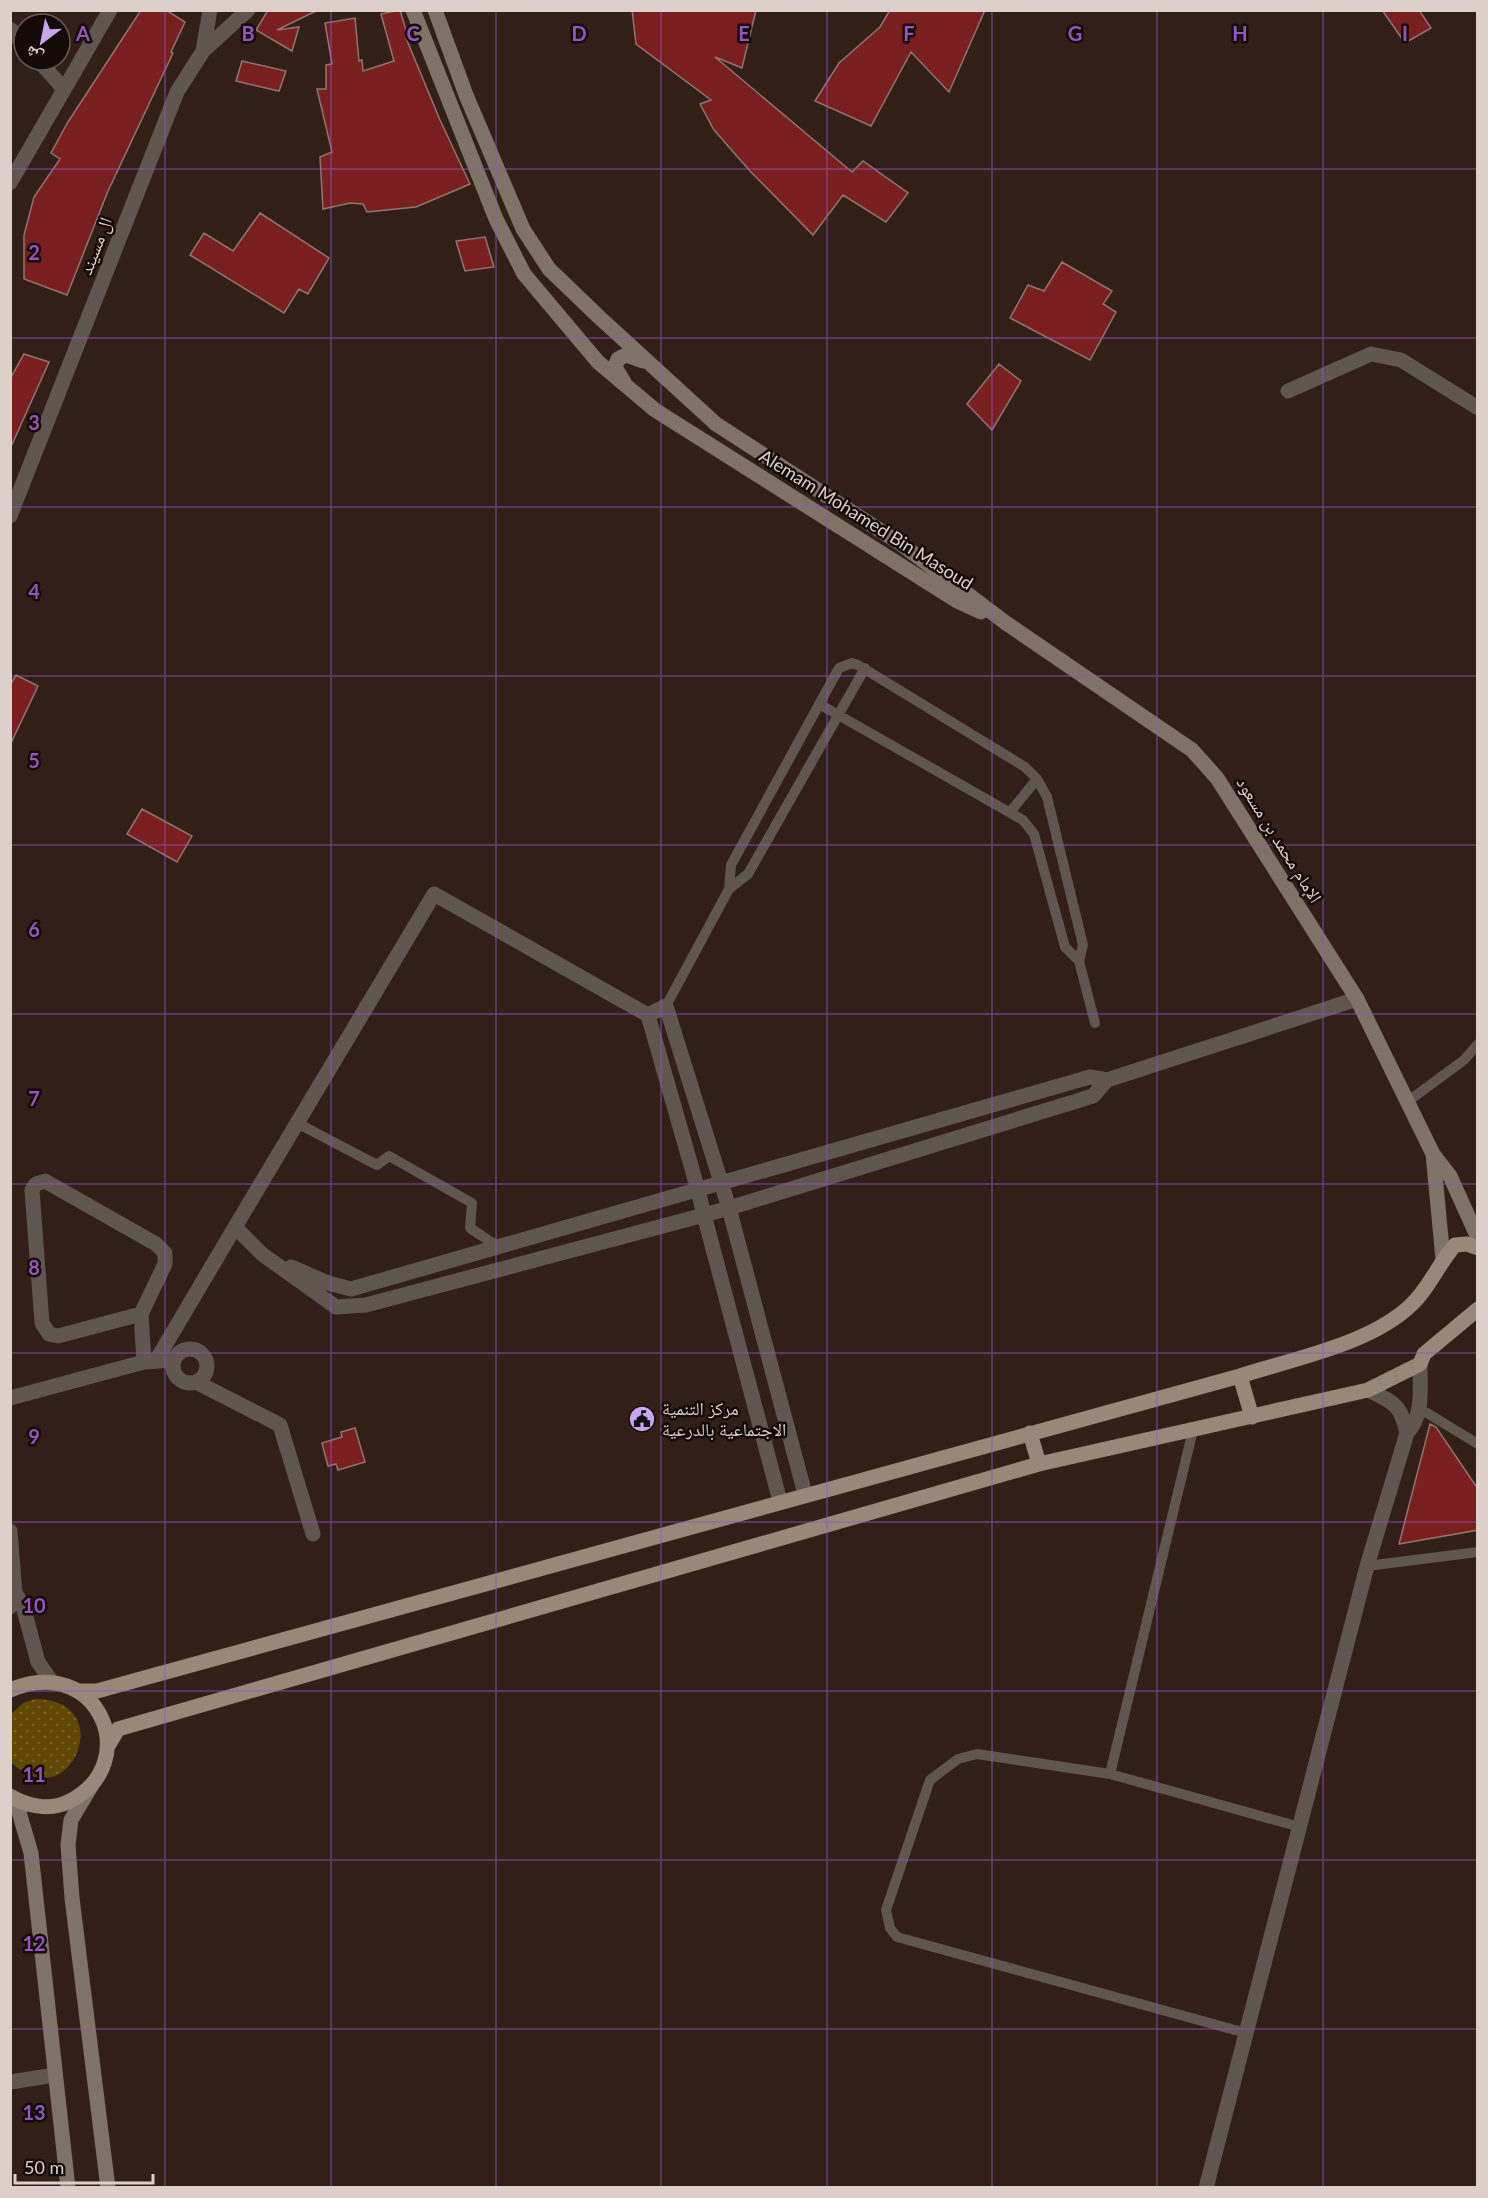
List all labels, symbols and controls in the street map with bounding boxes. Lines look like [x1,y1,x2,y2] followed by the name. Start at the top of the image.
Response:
[12,12,72,72] north arrow
[75,21,90,45] text: A
[241,21,255,45] text: B
[406,21,420,45] text: C
[571,21,587,45] text: D
[738,21,750,45] text: E
[903,21,915,45] text: F
[1068,21,1082,45] text: G
[1232,21,1248,45] text: H
[1402,21,1408,45] text: I
[22,42,47,68] text: ش
[74,214,117,278] street label: ال مسيند
[28,240,40,264] text: 2
[28,410,40,434] text: 3
[756,444,977,594] street label: Alemam Mohamed Bin Masoud
[28,579,40,603] text: 4
[28,748,40,772] text: 5
[1231,773,1327,907] street label: الإمام محمد بن مسعود
[28,917,40,941] text: 6
[28,1086,40,1110] text: 7
[28,1255,40,1279] text: 8
[662,1397,786,1441] place label: مركز التنمية الاجتماعية بالدرعية
[627,1404,657,1434] public building icon: مركز التنمية الاجتماعية بالدرعية
[28,1424,40,1448] text: 9
[22,1593,46,1617] text: 10
[22,1762,46,1786] text: 11
[22,1931,46,1955] text: 12
[22,2100,46,2124] text: 13
[15,2147,153,2185] scale bar
[24,2156,64,2178] text: 50 m

